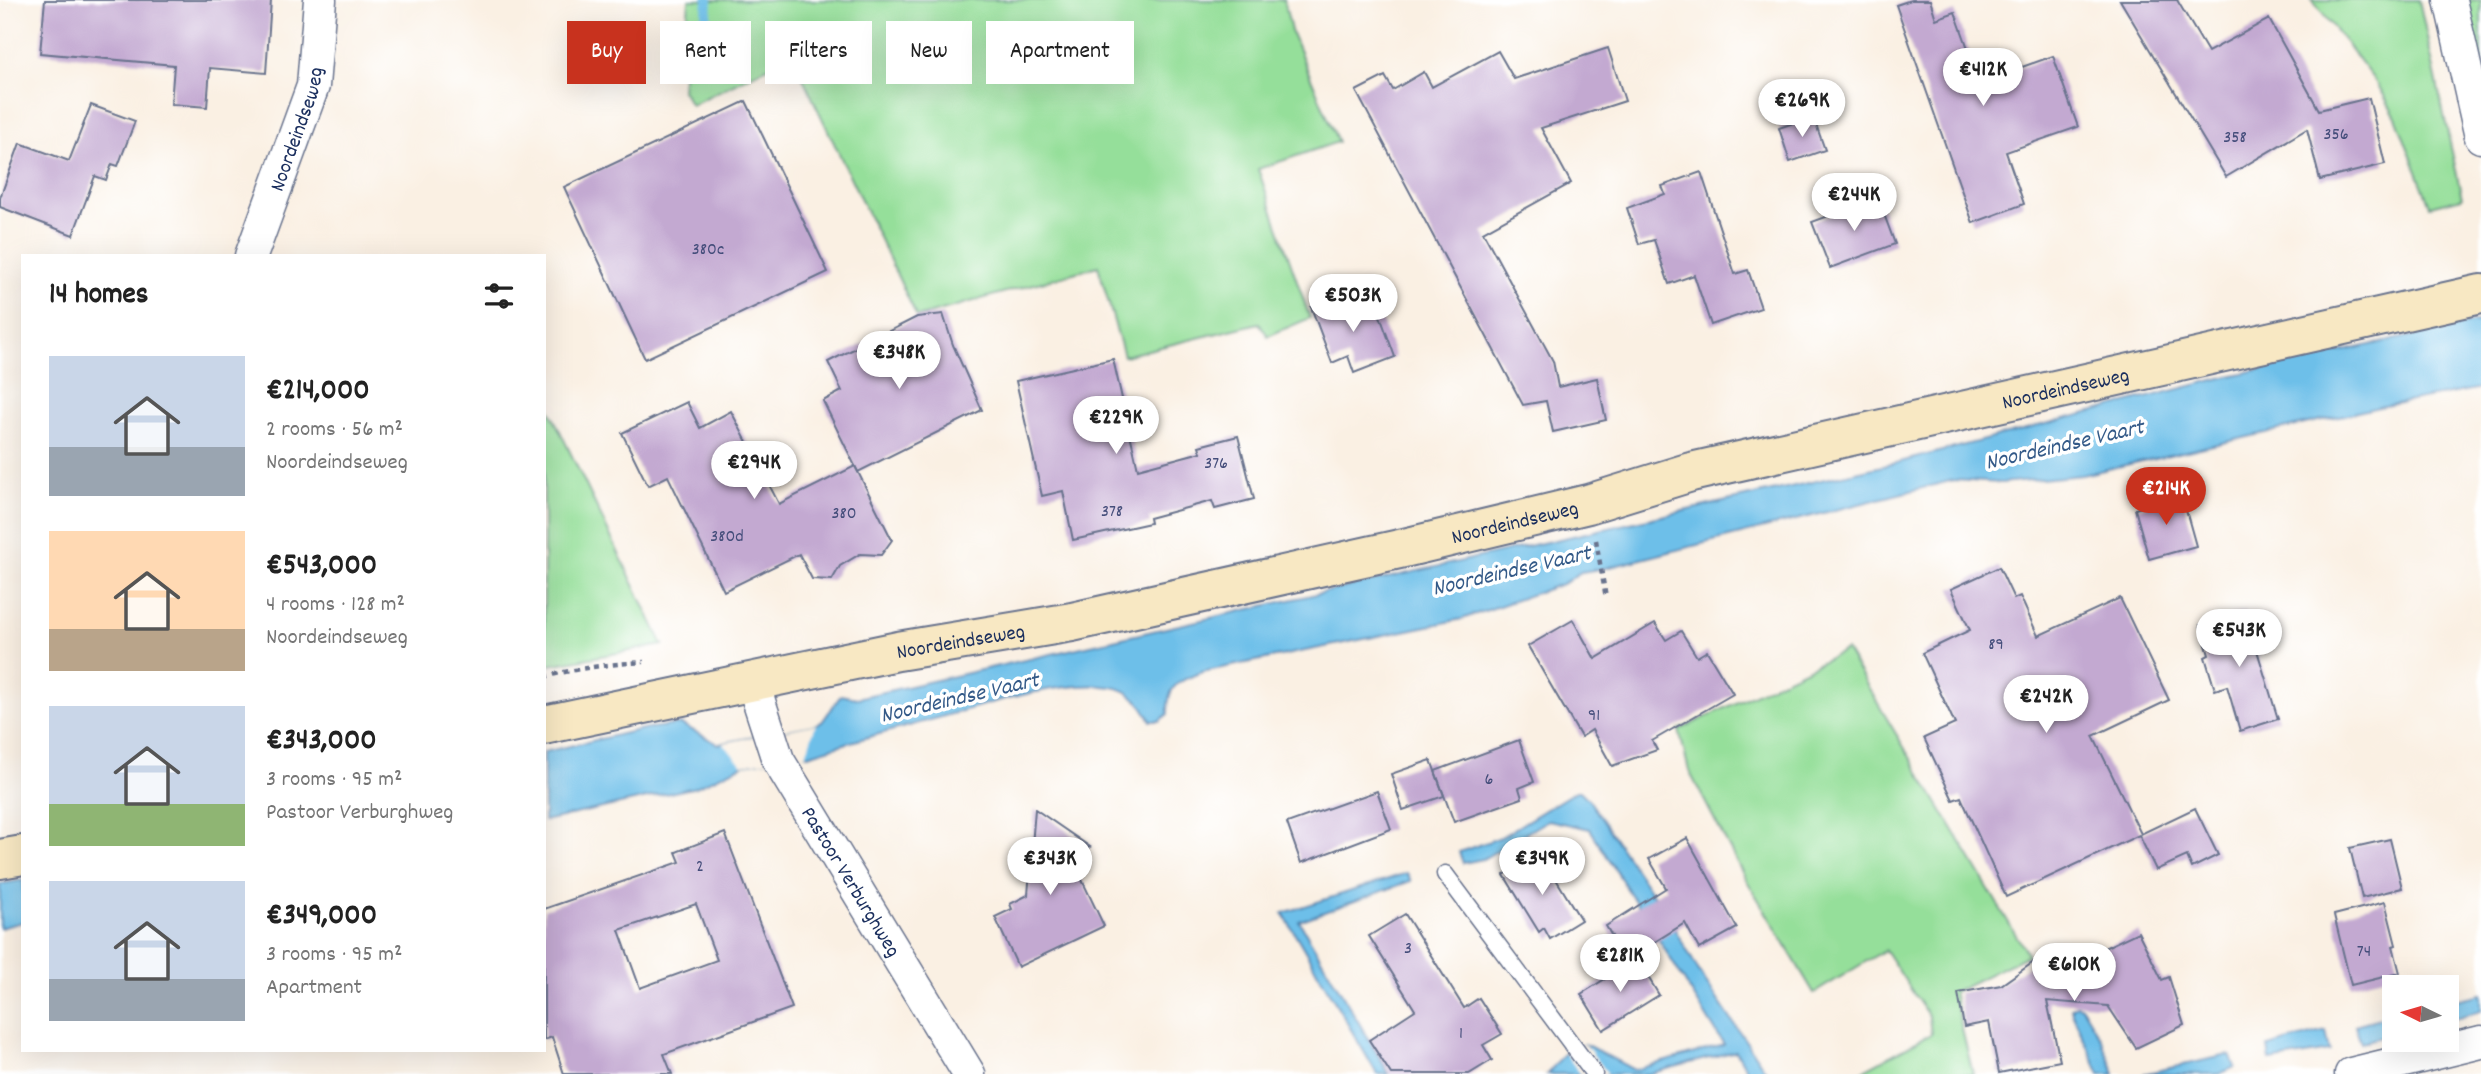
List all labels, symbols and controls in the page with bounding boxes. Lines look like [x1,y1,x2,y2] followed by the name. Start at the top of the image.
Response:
[567,21,646,84] chip: Buy
[660,21,751,84] chip: Rent
[765,21,872,84] chip: Filters
[886,21,972,84] chip: New
[986,21,1134,84] chip: Apartment
[1934,48,2032,108] pin: €412K
[1959,54,2007,87] text: €412K
[264,66,332,196] street label: Noordeindseweg
[1753,80,1851,139] pin: €269K
[1774,85,1830,118] text: €269K
[2323,123,2349,148] house number: 356
[2223,126,2247,151] house number: 358
[1805,174,1903,233] pin: €244K
[1828,179,1880,212] text: €244K
[692,238,724,263] house number: 380c
[1304,274,1402,334] pin: €503K
[49,275,148,318] text: 14 homes
[480,277,518,315] icon: filters
[1325,280,1381,313] text: €503K
[850,332,948,391] pin: €348K
[873,337,925,370] text: €348K
[2000,362,2132,419] street label: Noordeindseweg
[266,371,370,414] text: €214,000
[105,384,189,468] icon: home
[1067,396,1165,456] pin: €229K
[1089,402,1143,435] text: €229K
[1982,412,2150,481] water label: Noordeindse Vaart
[266,414,403,447] text: 2 rooms · 56 m²
[705,442,803,501] pin: €294K
[266,447,408,480] text: Noordeindseweg
[727,447,781,480] text: €294K
[1204,452,1228,477] house number: 376
[2117,468,2215,527] pin: €214K
[2142,473,2190,506] text: €214K
[1449,495,1582,554] street label: Noordeindseweg
[1101,500,1123,525] house number: 378
[831,502,857,527] house number: 380
[710,525,744,550] house number: 380d
[1429,538,1597,607] water label: Noordeindse Vaart
[266,546,377,589] text: €543,000
[105,559,189,643] icon: home
[266,589,405,622] text: 4 rooms · 128 m²
[2190,610,2288,669] pin: €543K
[2212,615,2266,648] text: €543K
[895,618,1027,669] street label: Noordeindseweg
[266,622,408,655] text: Noordeindseweg
[1988,633,2004,658] house number: 89
[877,665,1045,734] water label: Noordeindse Vaart
[1997,676,2095,735] pin: €242K
[2019,681,2073,714] text: €242K
[1588,704,1600,729] house number: 91
[266,721,377,764] text: €343,000
[105,734,189,818] icon: home
[266,764,402,797] text: 3 rooms · 95 m²
[1485,768,1493,793] house number: 6
[266,797,453,830] text: Pastoor Verburghweg
[792,802,906,964] street label: Pastoor Verburghweg
[1001,838,1099,897] pin: €343K
[1493,838,1591,897] pin: €349K
[1023,843,1077,876] text: €343K
[1515,843,1569,876] text: €349K
[696,855,704,880] house number: 2
[266,896,377,939] text: €349,000
[105,909,189,993] icon: home
[1571,934,1669,994] pin: €281K
[1404,937,1412,962] house number: 3
[266,939,402,972] text: 3 rooms · 95 m²
[1596,940,1644,973] text: €281K
[2357,940,2371,965] house number: 74
[2025,944,2123,1003] pin: €610K
[2048,949,2100,982] text: €610K
[266,972,362,1005] text: Apartment
[2382,975,2459,1052] north arrow
[2382,975,2459,1052] map controls
[1459,1022,1463,1047] house number: 1

